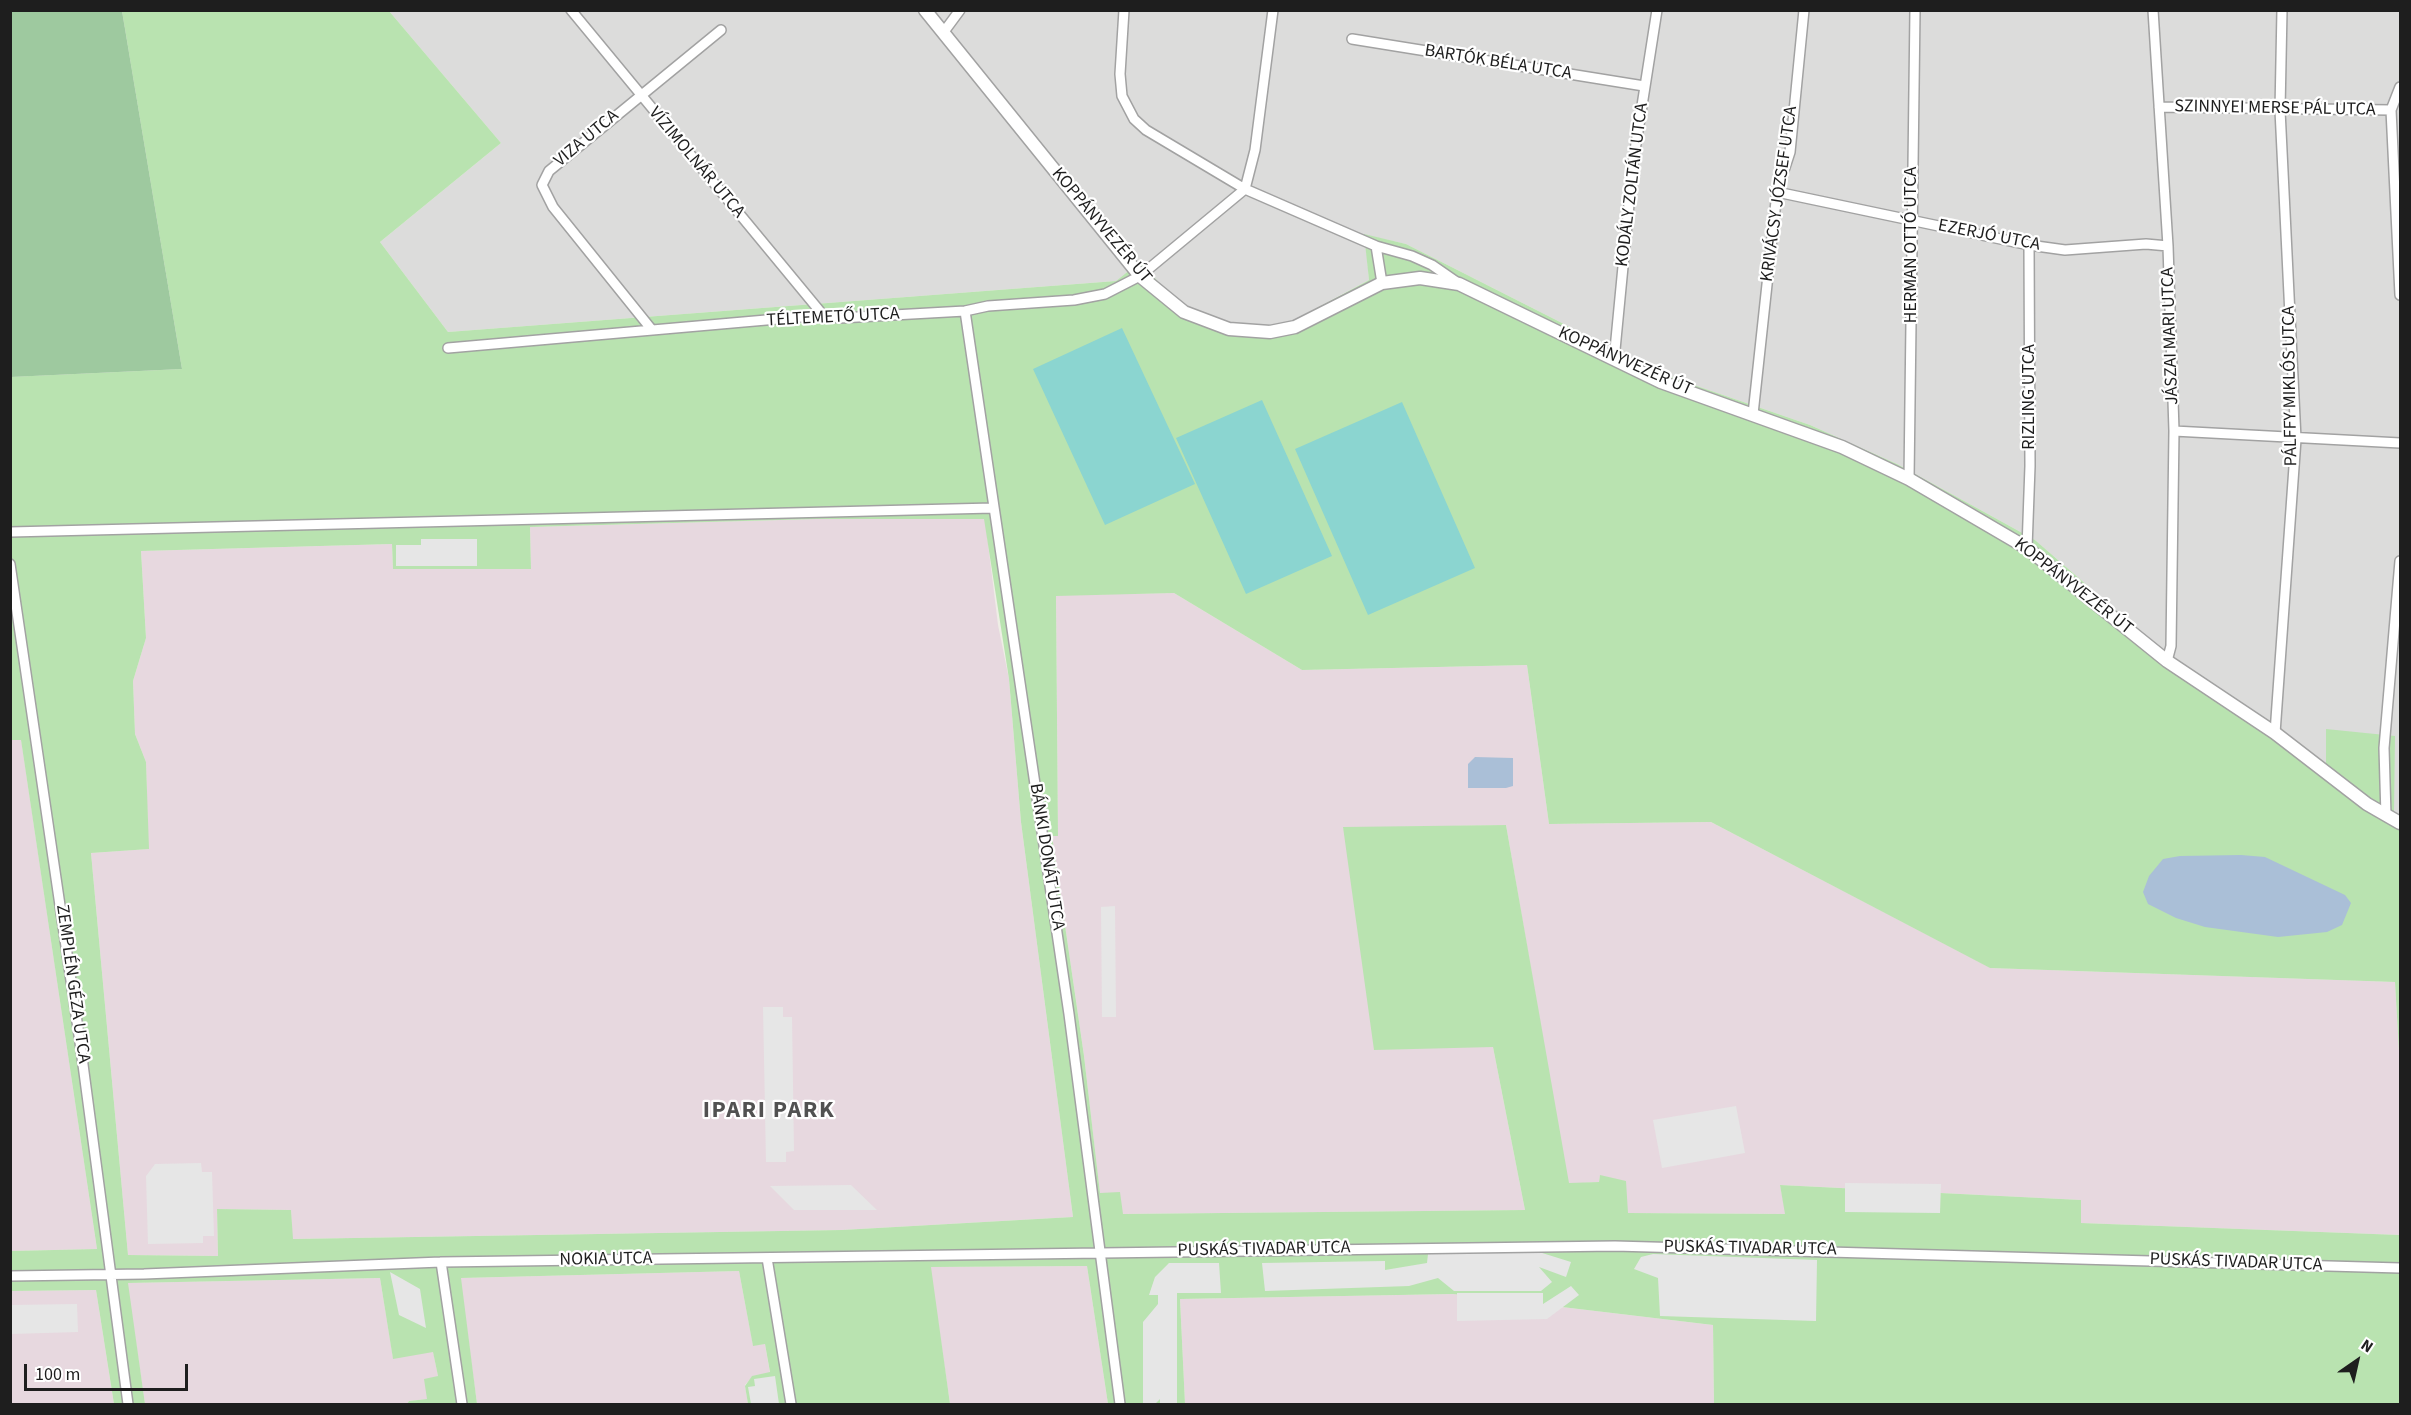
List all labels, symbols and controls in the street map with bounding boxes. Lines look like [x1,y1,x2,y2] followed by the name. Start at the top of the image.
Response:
[1423,41,1573,85] street label: BARTÓK BÉLA UTCA
[2174,96,2376,122] street label: SZINNYEI MERSE PÁL UTCA
[1612,102,1654,268] street label: KODÁLY ZOLTÁN UTCA
[643,103,749,223] street label: VÍZIMOLNÁR UTCA
[1757,105,1803,283] street label: KRIVÁCSY JÓZSEF UTCA
[550,106,624,172] street label: VIZA UTCA
[1046,164,1156,288] street label: KOPPÁNYVEZÉR ÚT
[1901,167,1923,323] street label: HERMAN OTTÓ UTCA
[1936,216,2042,256] street label: EZERJÓ UTCA
[2158,267,2184,405] street label: JÁSZAI MARI UTCA
[766,304,900,332] street label: TÉLTEMETŐ UTCA
[2279,306,2303,466] street label: PÁLFFY MIKLÓS UTCA
[1555,323,1695,401] street label: KOPPÁNYVEZÉR ÚT
[2019,344,2041,450] street label: RIZLING UTCA
[2009,534,2137,640] street label: KOPPÁNYVEZÉR ÚT
[1024,782,1068,932] street label: BÁNKI DONÁT UTCA
[50,903,94,1065] street label: ZEMPLÉN GÉZA UTCA
[703,1098,835,1126] district label: IPARI PARK
[1663,1237,1837,1261] street label: PUSKÁS TIVADAR UTCA
[1177,1238,1351,1262] street label: PUSKÁS TIVADAR UTCA
[559,1248,653,1272] street label: NOKIA UTCA
[2149,1249,2323,1277] street label: PUSKÁS TIVADAR UTCA
[2327,1331,2387,1391] north arrow
[2356,1334,2378,1358] text: N
[27,1352,190,1390] scale bar
[35,1362,80,1387] text: 100 m

